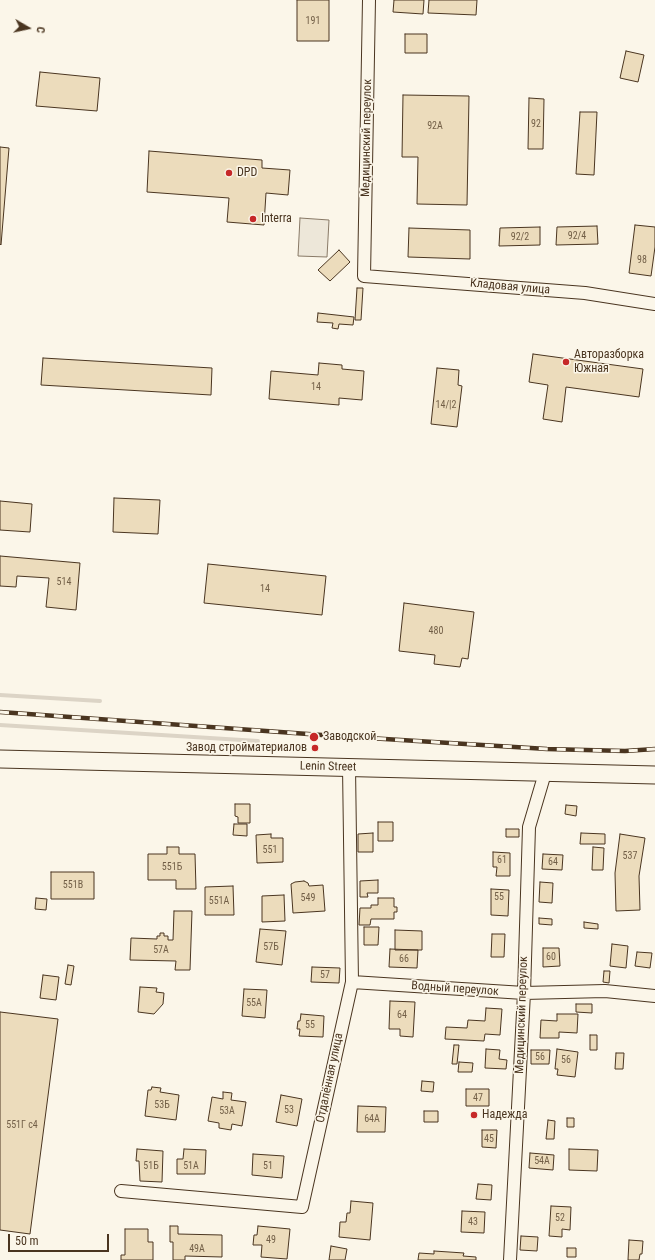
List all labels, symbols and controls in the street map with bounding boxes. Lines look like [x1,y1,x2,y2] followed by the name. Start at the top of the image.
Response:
[8,8,48,48] north arrow
[306,15,320,27] house number: 191
[33,26,47,34] text: С
[359,79,375,197] street label: Медицинский переулок
[531,118,541,130] house number: 92
[427,120,443,132] house number: 92А
[237,166,257,180] place label: DPD
[224,168,234,178] marker: DPD
[261,212,292,226] place label: Interra
[248,214,258,224] marker: Interra
[568,230,586,242] house number: 92/4
[511,231,529,243] house number: 92/2
[637,254,647,266] house number: 98
[469,276,551,298] street label: Кладовая улица
[574,348,644,376] place label: Авторазборка Южная
[561,357,571,367] marker: Авторазборка Южная
[311,381,321,393] house number: 14
[436,399,456,411] house number: 14/|2
[57,576,71,588] house number: 514
[260,583,270,595] house number: 14
[429,625,443,637] house number: 480
[323,730,376,744] place label: Заводской
[308,731,320,743] marker: Заводской
[186,741,307,755] place label: Завод стройматериалов
[310,743,320,753] marker: Завод стройматериалов
[300,759,356,775] street label: Lenin Street
[263,844,277,856] house number: 551
[623,850,637,862] house number: 537
[497,854,507,866] house number: 61
[548,856,558,868] house number: 64
[162,861,182,873] house number: 551Б
[63,879,83,891] house number: 551В
[494,891,504,903] house number: 55
[301,892,315,904] house number: 549
[209,895,229,907] house number: 551А
[263,941,279,953] house number: 57Б
[153,944,169,956] house number: 57А
[546,951,556,963] house number: 60
[399,953,409,965] house number: 66
[513,956,531,1074] street label: Медицинский переулок
[320,969,330,981] house number: 57
[411,979,499,999] street label: Водный переулок
[246,997,262,1009] house number: 55А
[397,1009,407,1021] house number: 64
[305,1019,315,1031] house number: 55
[313,1032,347,1124] street label: Отдалённая улица
[535,1051,545,1063] house number: 56
[561,1054,571,1066] house number: 56
[473,1092,483,1104] house number: 47
[154,1099,170,1111] house number: 53Б
[284,1104,294,1116] house number: 53
[219,1105,235,1117] house number: 53А
[482,1108,527,1122] place label: Надежда
[469,1110,479,1120] marker: Надежда
[364,1113,380,1125] house number: 64А
[6,1119,38,1131] house number: 551Г с4
[484,1133,494,1145] house number: 45
[534,1155,550,1167] house number: 54А
[143,1160,159,1172] house number: 51Б
[183,1160,199,1172] house number: 51А
[263,1160,273,1172] house number: 51
[555,1212,565,1224] house number: 52
[468,1216,478,1228] house number: 43
[10,1226,111,1252] scale bar
[15,1234,39,1248] text: 50 m
[266,1234,276,1246] house number: 49
[189,1243,205,1255] house number: 49А

